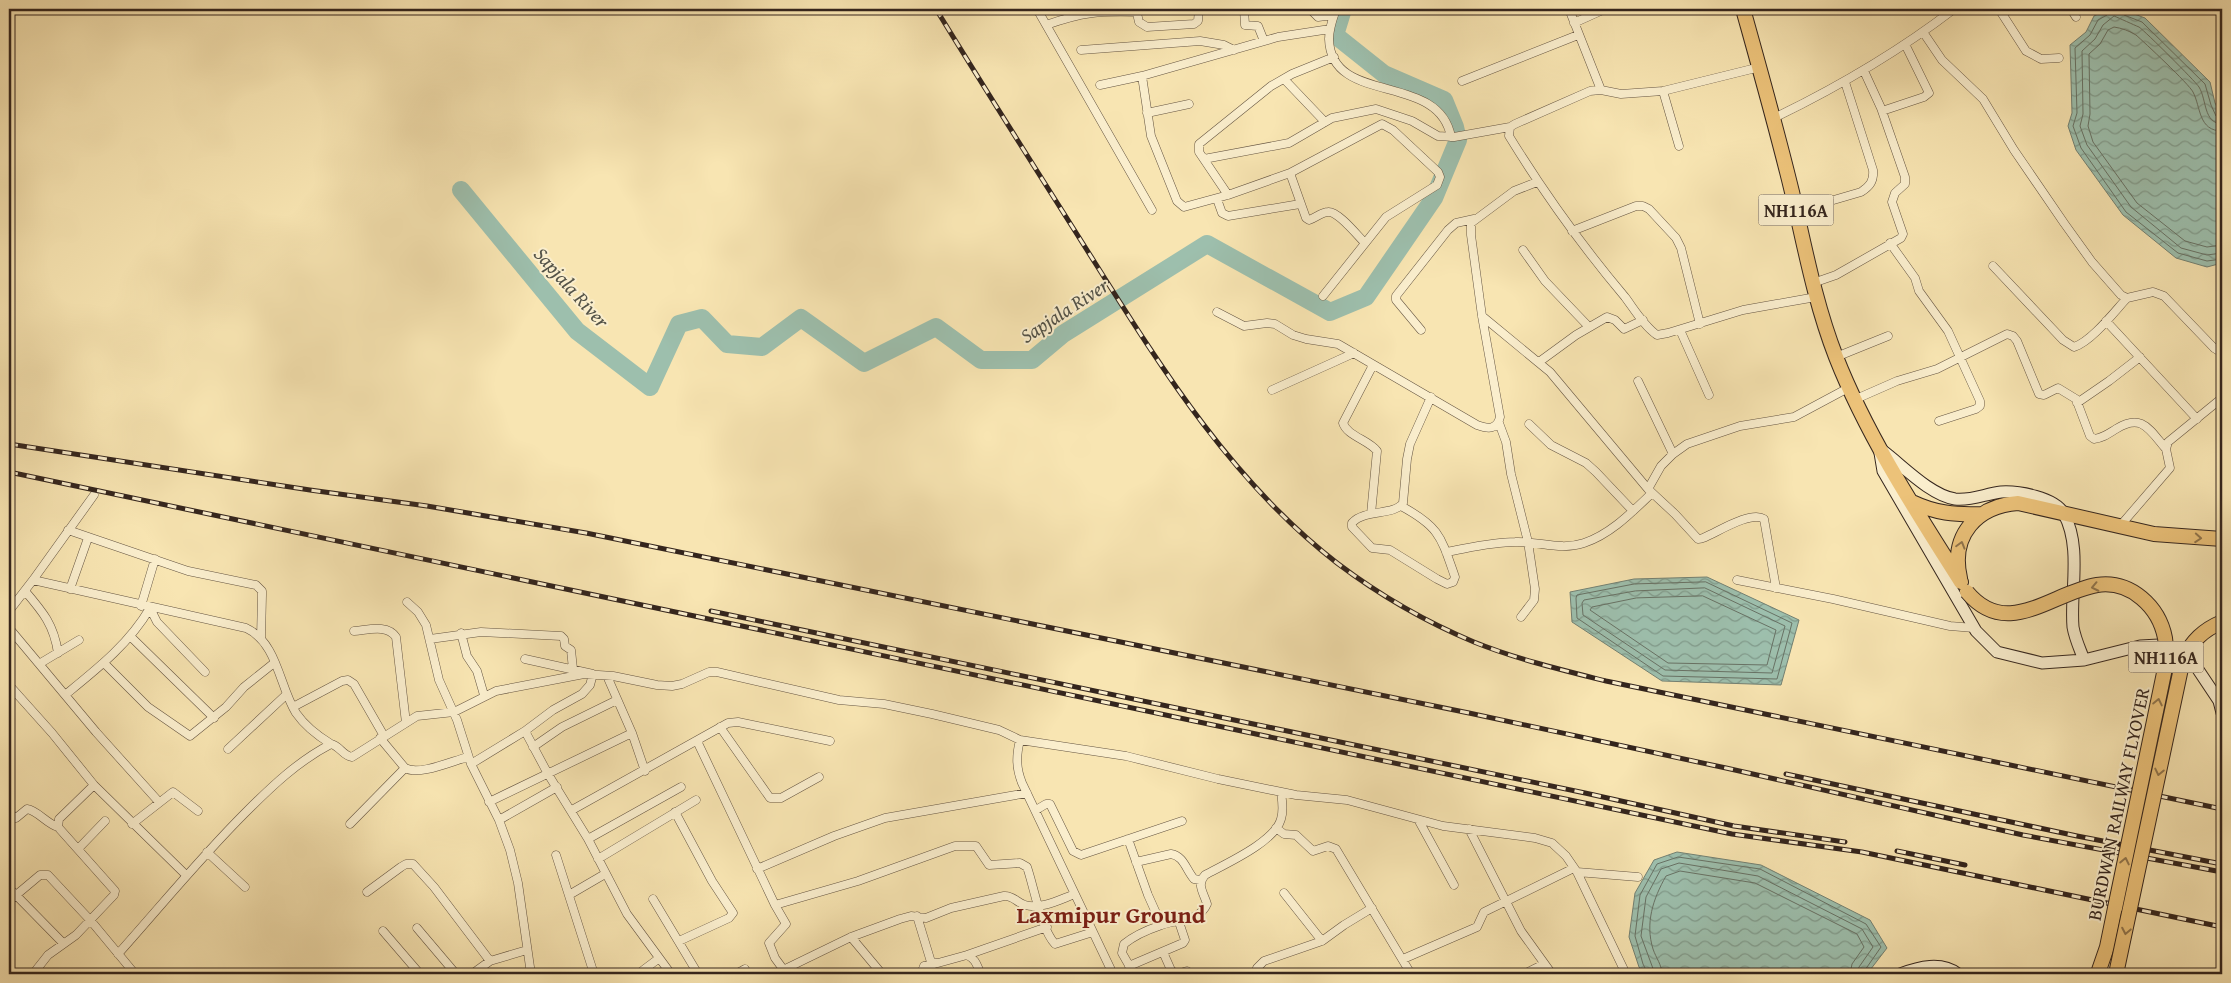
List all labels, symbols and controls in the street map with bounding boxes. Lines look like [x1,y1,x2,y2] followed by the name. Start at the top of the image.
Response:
[1758,194,1834,226] road number: NH116A
[528,240,617,334] water label: Sapjala River
[1014,270,1115,350] water label: Sapjala River
[2195,532,2203,543] one-way arrow
[1955,541,1966,550] one-way arrow
[2090,581,2099,592] one-way arrow
[2128,642,2204,672] road number: NH116A
[2080,685,2156,923] street label: BURDWAN RAILWAY FLYOVER
[2152,697,2163,706] one-way arrow
[2154,767,2165,776] one-way arrow
[2119,856,2130,865] one-way arrow
[1017,897,1206,932] district label: Laxmipur Ground
[2122,927,2132,935] one-way arrow

